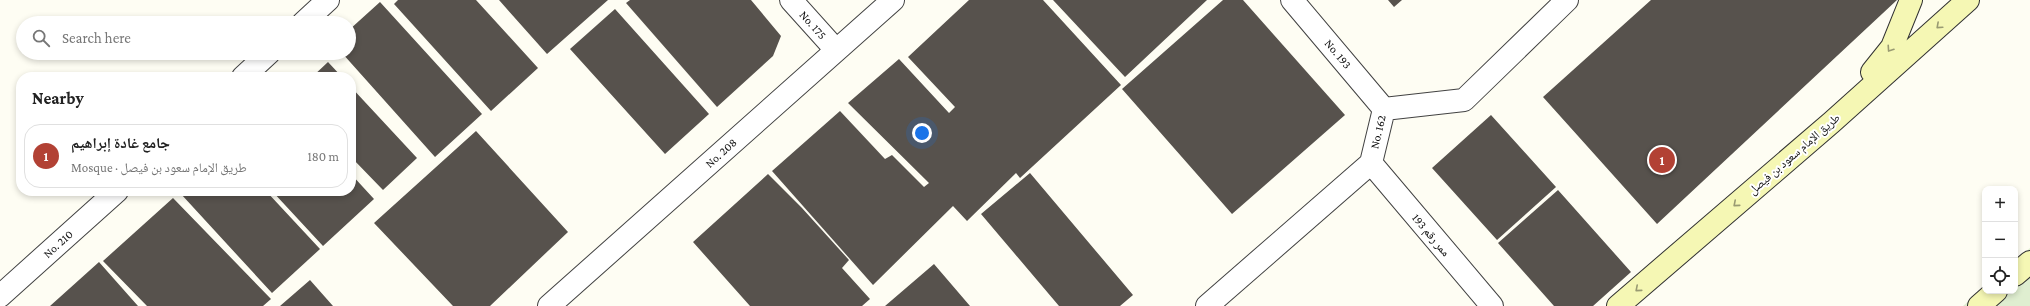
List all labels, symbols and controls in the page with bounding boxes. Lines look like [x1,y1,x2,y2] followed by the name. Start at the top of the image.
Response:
[797,8,829,42] street label: No. 175
[16,16,356,60] search box
[1936,21,1944,29] one-way arrow
[30,27,52,49] icon: search
[62,30,131,46] text: Search here
[1322,36,1355,72] street label: No. 193
[1888,44,1895,51] one-way arrow
[32,89,84,108] text: Nearby
[1745,110,1843,198] street label: طريق الإمام سعود بن فيصل
[1367,114,1389,150] street label: No. 162
[912,123,932,143] your location
[71,135,170,151] text: جامع غادة إبراهيم
[702,135,740,171] street label: No. 208
[1649,145,1675,175] pin: 1
[44,149,48,164] text: 1
[307,149,339,164] text: 180 m
[71,160,247,175] text: Mosque · طريق الإمام سعود بن فيصل
[1982,186,2018,294] map controls
[1982,186,2018,222] button: +
[1734,199,1741,206] one-way arrow
[1408,211,1453,260] street label: ممر رقم 193
[1982,222,2018,258] button: −
[40,227,76,261] street label: No. 210
[1982,258,2018,294] button: locate
[1635,284,1642,291] one-way arrow

